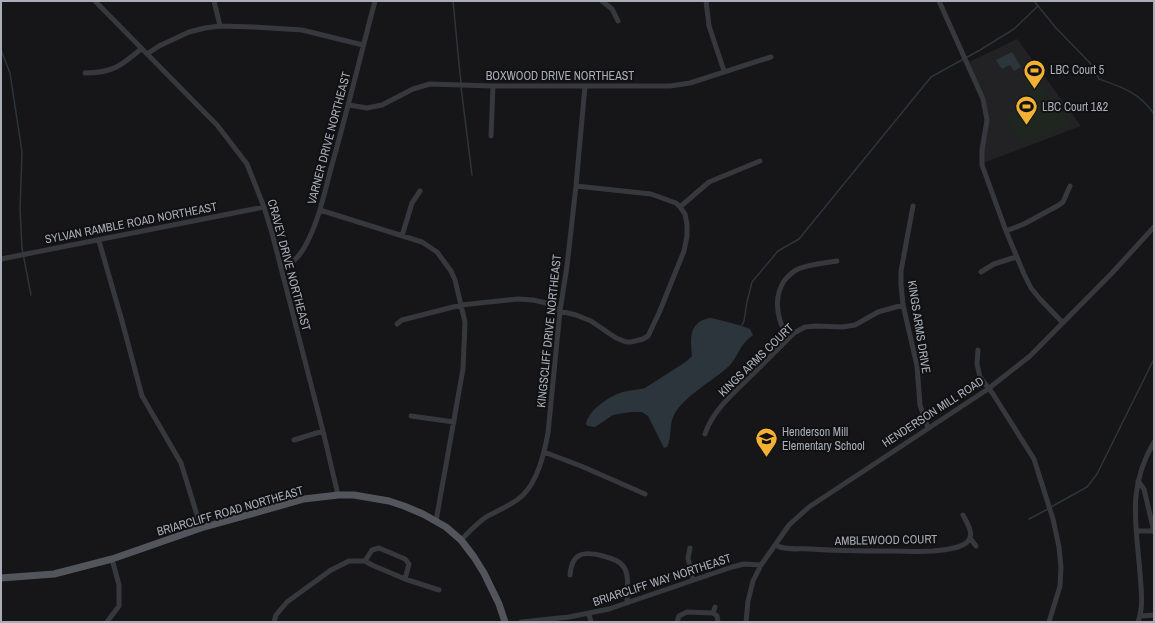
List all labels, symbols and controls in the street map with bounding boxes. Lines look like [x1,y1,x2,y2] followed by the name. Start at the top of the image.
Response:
[1022,57,1048,90] sports icon: LBC Court 5
[1050,62,1105,78] place label: LBC Court 5
[486,68,634,84] street label: BOXWOOD DRIVE NORTHEAST
[304,70,354,206] street label: VARNER DRIVE NORTHEAST
[1013,94,1039,127] sports icon: LBC Court 1&2
[1042,99,1108,115] place label: LBC Court 1&2
[264,197,314,333] street label: CRAVEY DRIVE NORTHEAST
[44,198,218,248] street label: SYLVAN RAMBLE ROAD NORTHEAST
[533,254,565,408] street label: KINGSCLIFF DRIVE NORTHEAST
[904,279,934,375] street label: KINGS ARMS DRIVE
[715,320,797,400] street label: KINGS ARMS COURT
[879,373,987,451] street label: HENDERSON MILL ROAD
[782,424,865,454] place label: Henderson Mill Elementary School
[754,426,780,459] school or university icon: Henderson Mill Elementary School
[155,482,305,540] street label: BRIARCLIFF ROAD NORTHEAST
[834,531,937,549] street label: AMBLEWOOD COURT
[591,550,733,610] street label: BRIARCLIFF WAY NORTHEAST

